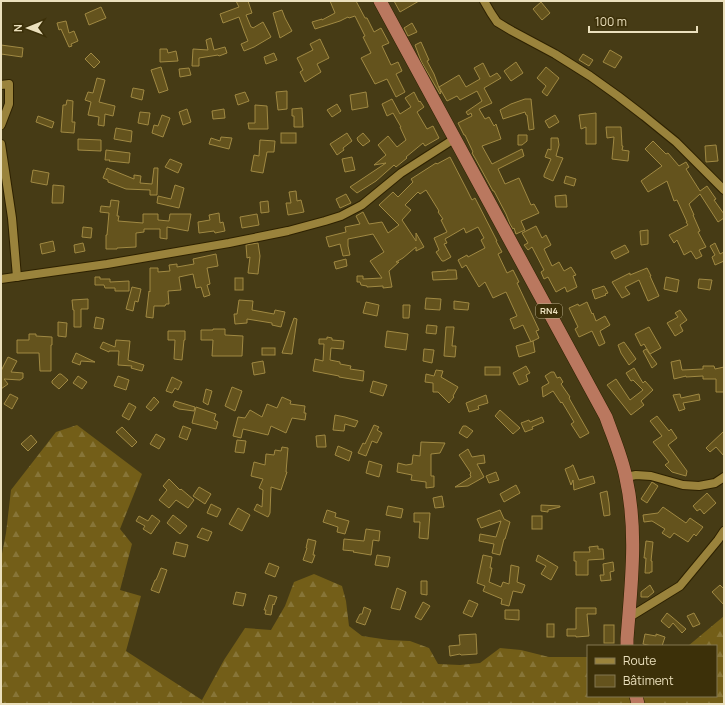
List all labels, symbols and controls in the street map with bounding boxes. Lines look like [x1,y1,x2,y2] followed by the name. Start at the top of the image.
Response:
[8,8,48,48] north arrow
[589,8,697,34] scale bar
[595,13,627,30] text: 100 m
[10,24,25,32] text: N
[536,304,562,318] road number: RN4
[587,645,717,697] legend
[623,652,656,669] text: Route
[623,672,674,689] text: Bâtiment

